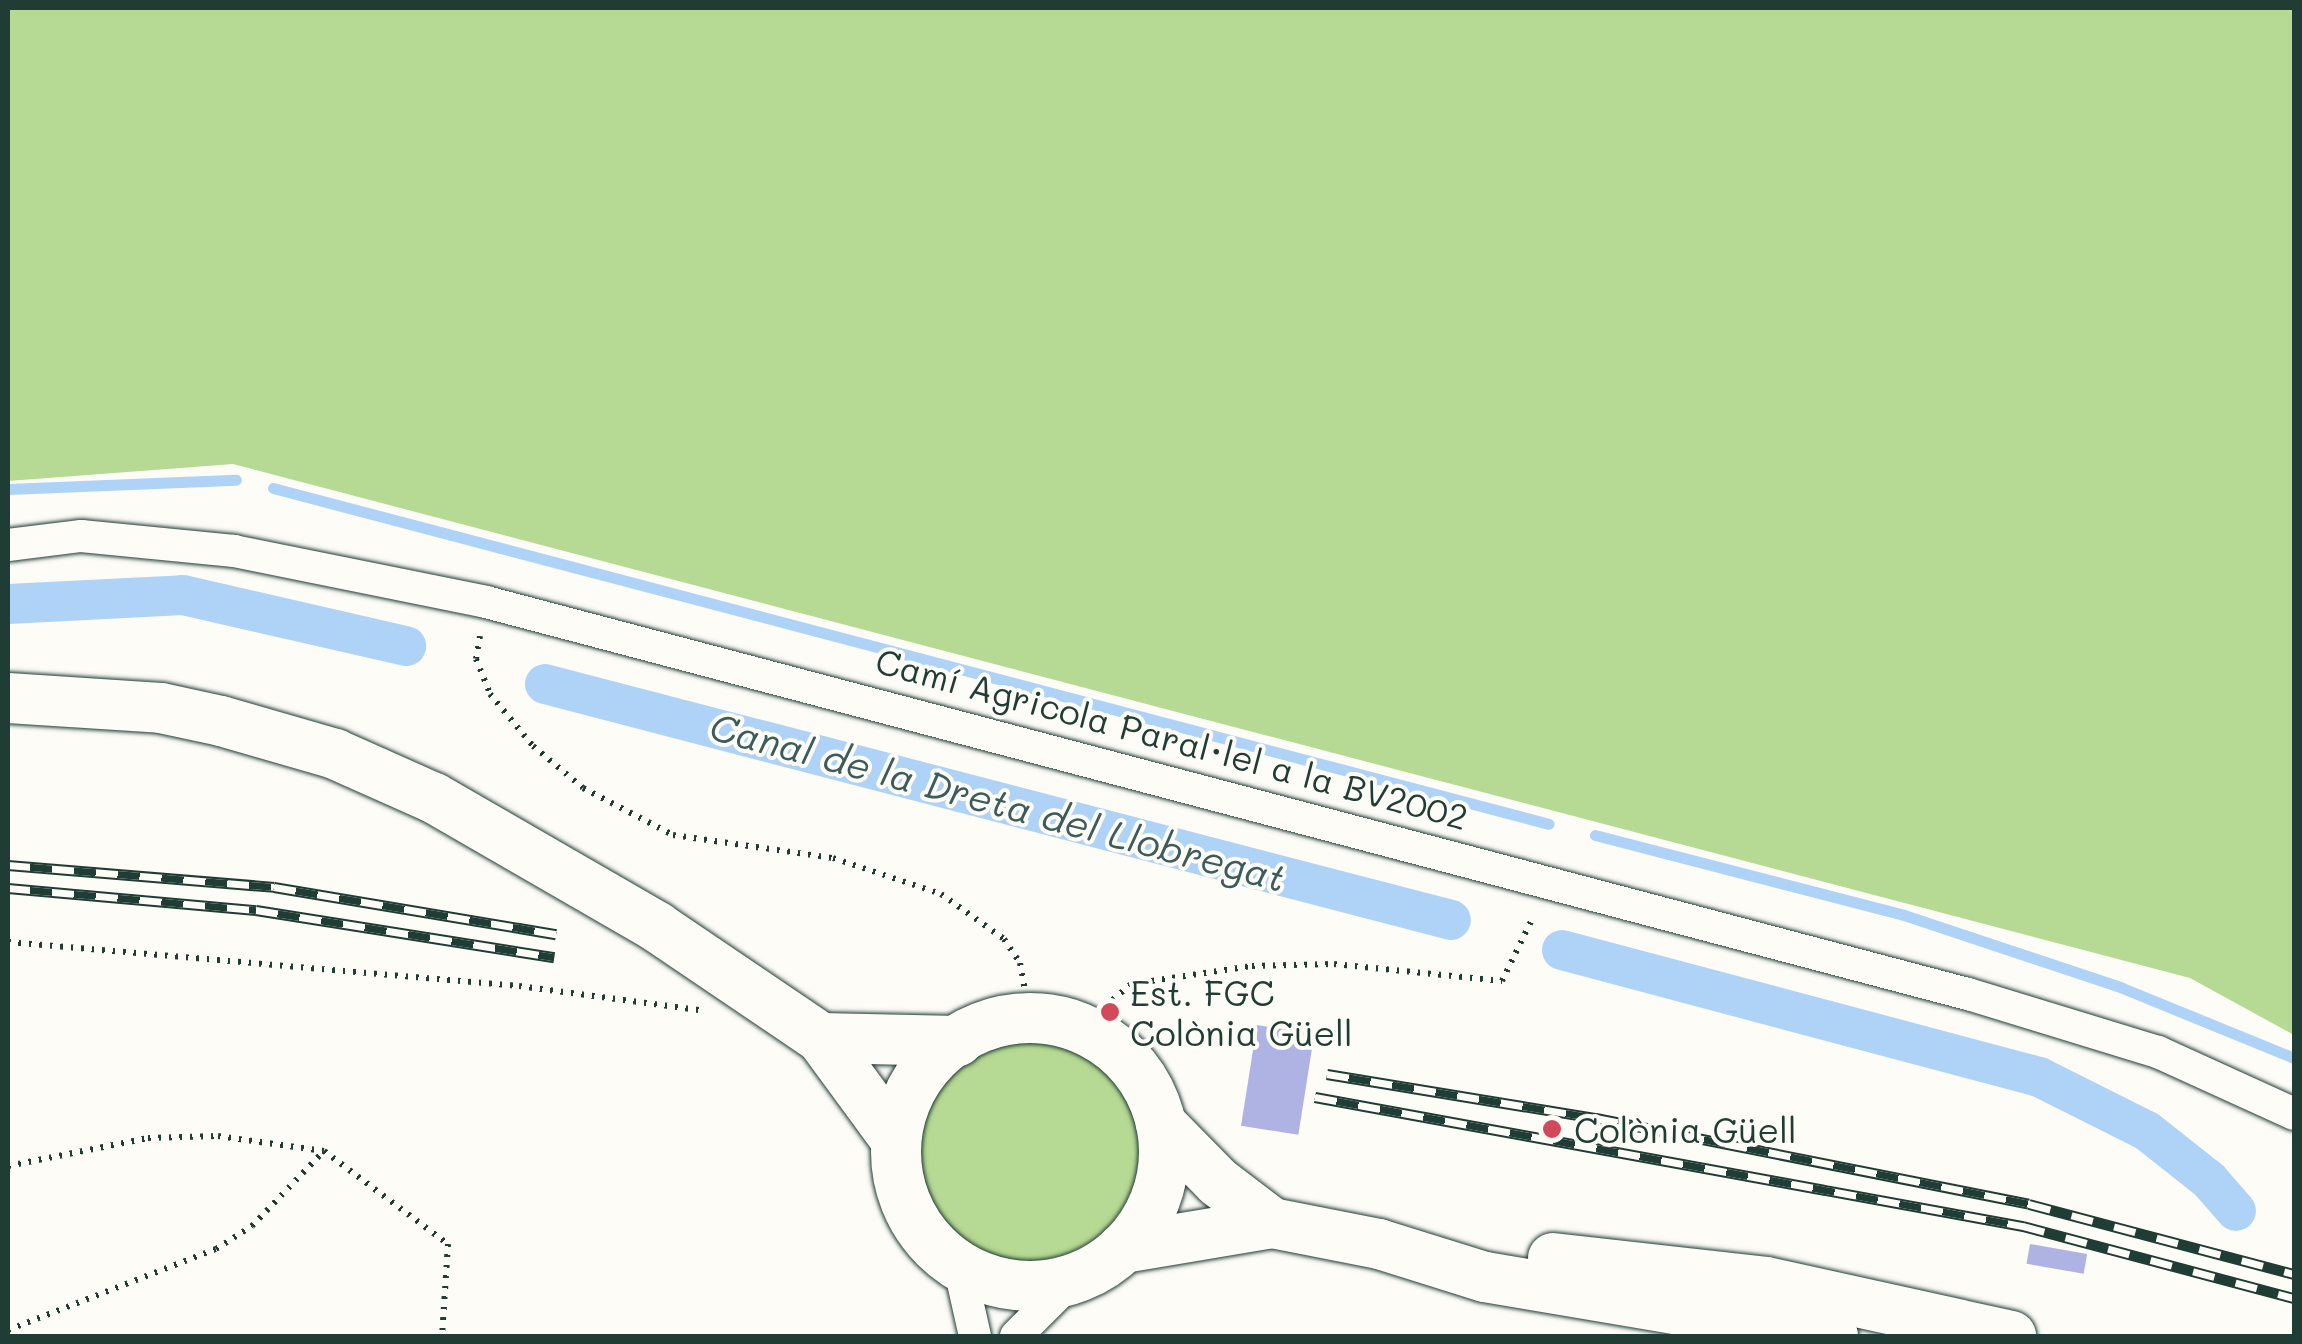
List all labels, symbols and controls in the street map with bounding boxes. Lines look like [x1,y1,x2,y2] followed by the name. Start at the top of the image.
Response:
[871,639,1473,837] street label: Camí Agricola Paral·lel a la BV2002
[705,703,1291,901] water label: Canal de la Dreta del Llobregat
[1130,971,1353,1053] place label: Est. FGC Colònia Güell
[1099,1001,1121,1023] marker: Est. FGC Colònia Güell
[1574,1108,1797,1150] place label: Colònia Güell
[1539,1116,1565,1142] marker: Colònia Güell

